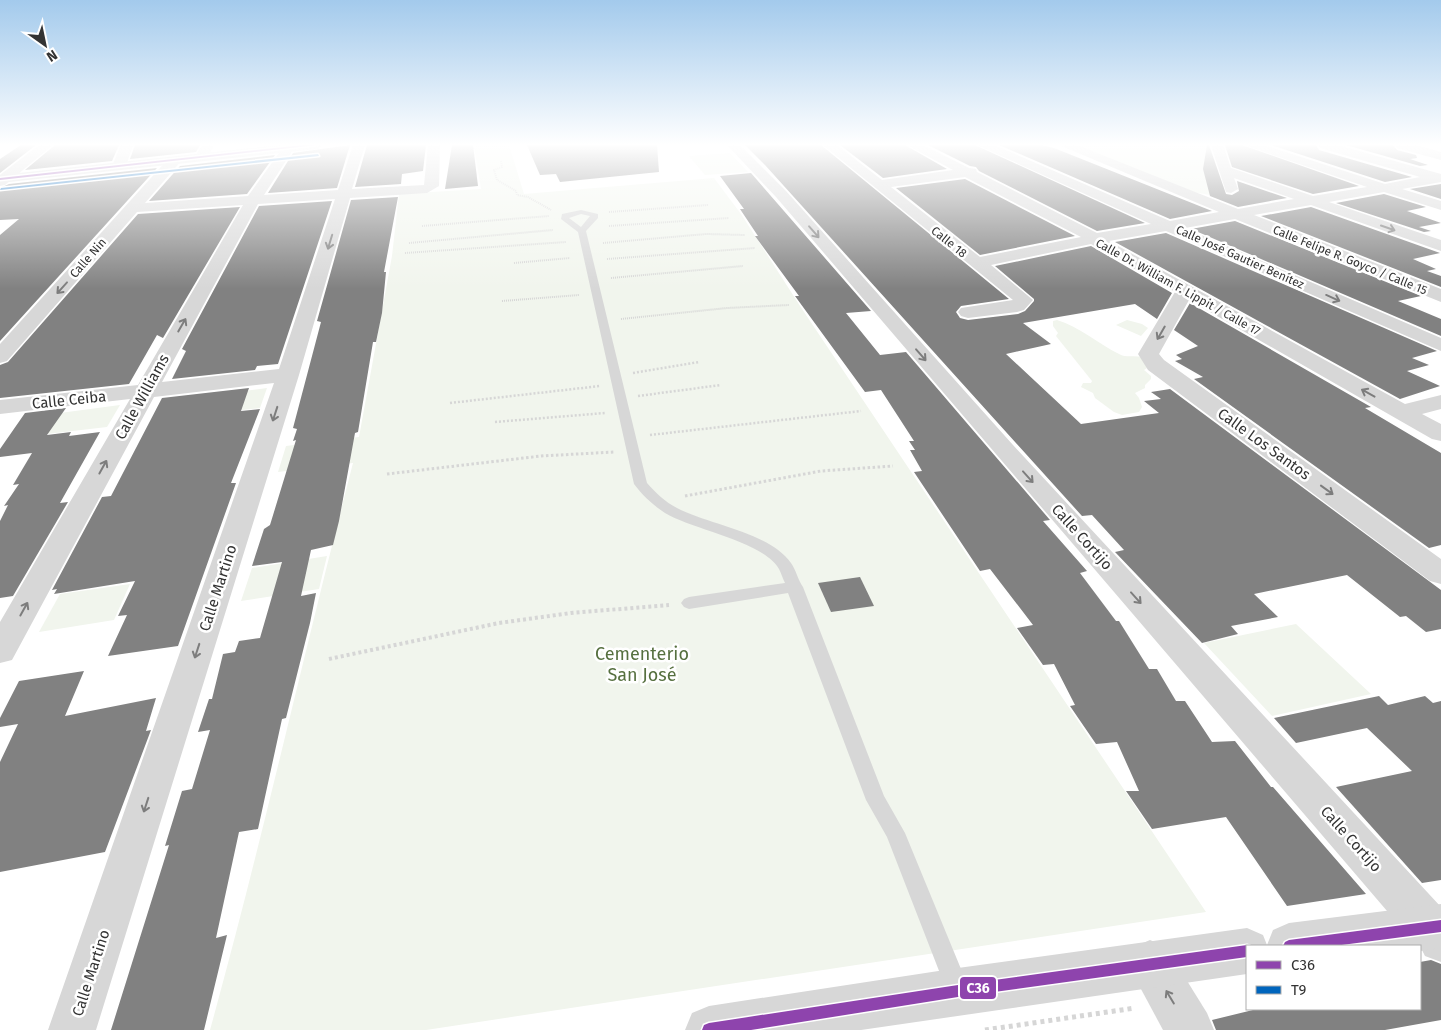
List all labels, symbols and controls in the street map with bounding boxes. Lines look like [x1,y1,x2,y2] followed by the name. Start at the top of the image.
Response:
[20,20,70,70] north arrow
[43,46,60,65] text: N
[1174,222,1306,292] street label: Calle José Gautier Benítez
[928,223,970,261] street label: Calle 18
[1271,223,1429,297] street label: Calle Felipe R. Goyco / Calle 15
[1380,224,1396,233] one-way arrow
[808,226,820,239] one-way arrow
[324,234,334,250] one-way arrow
[67,235,109,281] street label: Calle Nin
[1093,236,1263,338] street label: Calle Dr. William F. Lippit / Calle 17
[56,281,67,294] one-way arrow
[1324,294,1340,303] one-way arrow
[178,318,188,333] one-way arrow
[1155,325,1165,339] one-way arrow
[915,348,926,361] one-way arrow
[111,351,173,443] street label: Calle Williams
[31,387,107,413] street label: Calle Ceiba
[1361,388,1376,398] one-way arrow
[1214,404,1314,484] street label: Calle Los Santos
[270,405,279,421] one-way arrow
[98,460,108,474] one-way arrow
[1022,471,1034,484] one-way arrow
[1320,485,1334,495] one-way arrow
[1048,500,1116,574] street label: Calle Cortijo
[196,542,240,634] street label: Calle Martino
[1130,592,1142,605] one-way arrow
[19,602,29,616] one-way arrow
[192,643,201,658] one-way arrow
[595,643,689,686] park label: Cementerio San José
[141,797,150,813] one-way arrow
[1317,802,1385,876] street label: Calle Cortijo
[69,927,113,1019] street label: Calle Martino
[1246,945,1421,1010] legend
[1291,956,1315,974] text: C36
[959,976,997,1000] line badge: C36
[966,980,990,997] text: C36
[1291,981,1306,999] text: T9
[1165,990,1175,1004] one-way arrow

